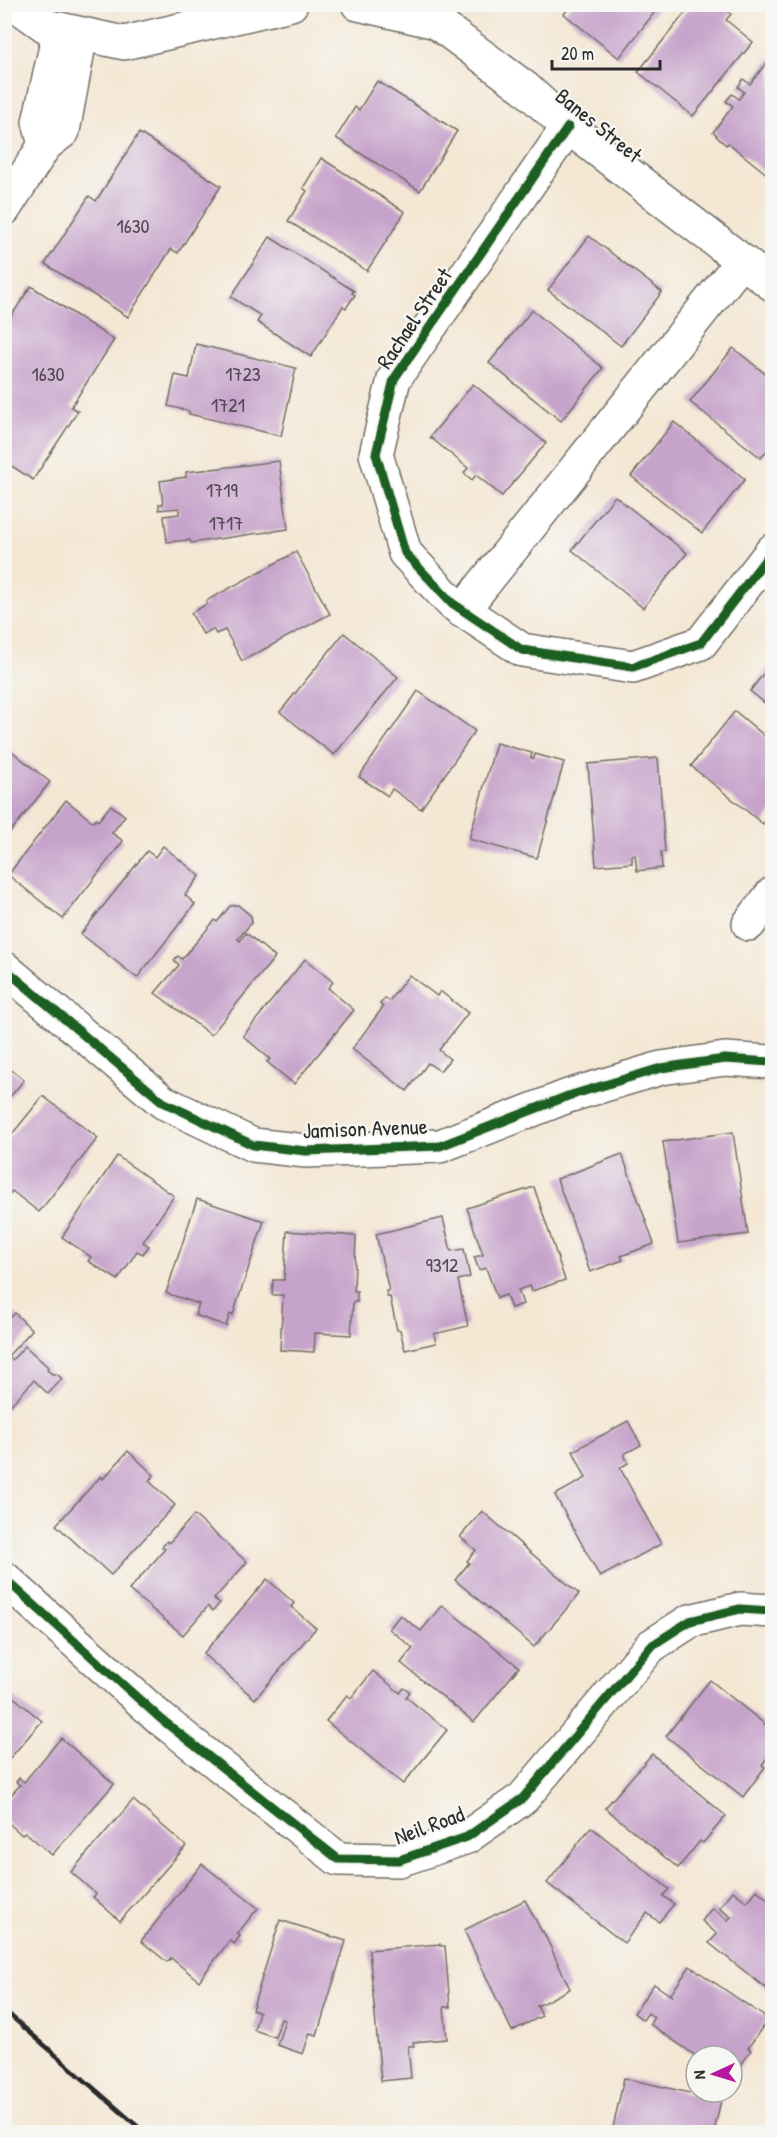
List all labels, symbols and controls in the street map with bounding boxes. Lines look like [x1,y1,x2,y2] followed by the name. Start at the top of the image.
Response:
[552,33,660,71] scale bar
[561,41,594,66] text: 20 m
[549,81,649,169] street label: Banes Street
[116,212,150,239] house number: 1630
[369,261,459,374] street label: Rachael Street
[31,360,65,387] house number: 1630
[225,360,261,387] house number: 1723
[211,391,245,418] house number: 1721
[206,476,238,503] house number: 1719
[209,509,243,536] house number: 1717
[302,1111,428,1145] street label: Jamison Avenue
[426,1251,459,1278] house number: 9312
[390,1798,469,1851] street label: Neil Road
[684,2044,744,2104] north arrow
[688,2070,710,2080] text: N

